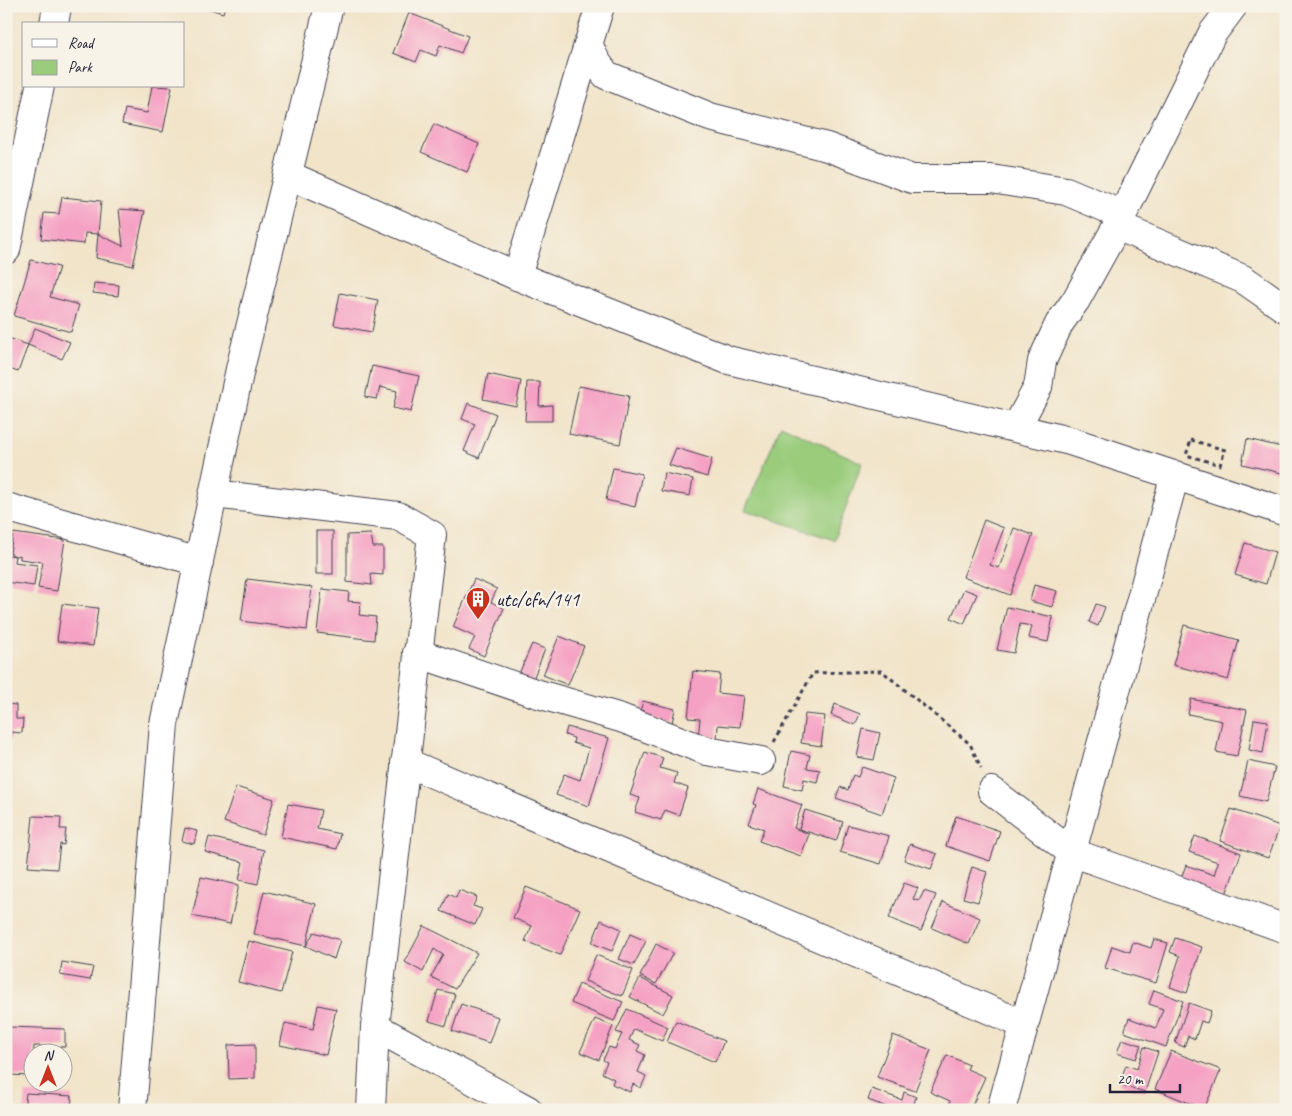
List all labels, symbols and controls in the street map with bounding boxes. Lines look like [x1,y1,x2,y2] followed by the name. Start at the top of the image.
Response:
[22,22,185,88] legend
[68,34,95,53] text: Road
[68,58,93,77] text: Park
[465,586,491,620] building icon: utc/cfn/141
[496,587,580,612] place label: utc/cfn/141
[22,1044,72,1094] north arrow
[44,1047,55,1064] text: N
[1110,1061,1180,1093] scale bar
[1117,1070,1144,1089] text: 20 m

